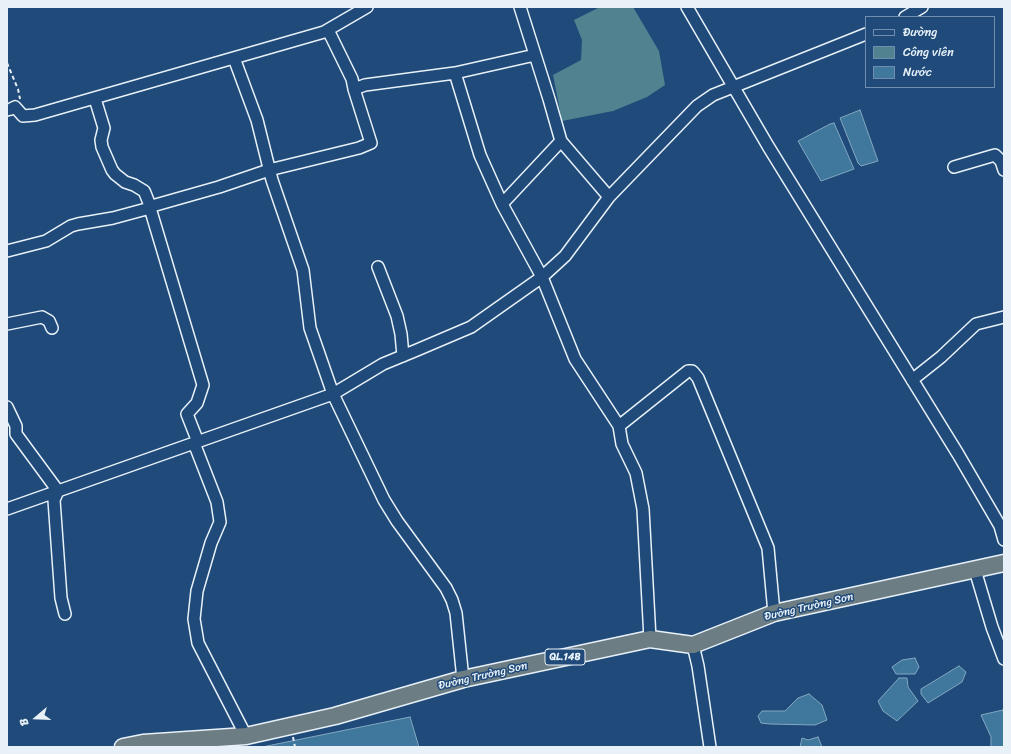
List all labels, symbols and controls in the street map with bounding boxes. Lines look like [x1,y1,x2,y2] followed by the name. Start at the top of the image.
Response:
[865,16,995,88] legend
[903,21,937,43] text: Đường
[903,41,954,63] text: Công viên
[903,61,932,83] text: Nước
[763,590,855,624] street label: Đường Trường Sơn
[545,649,585,665] road number: QL.14B
[437,659,529,693] street label: Đường Trường Sơn
[16,698,56,738] north arrow
[14,716,34,728] text: B

